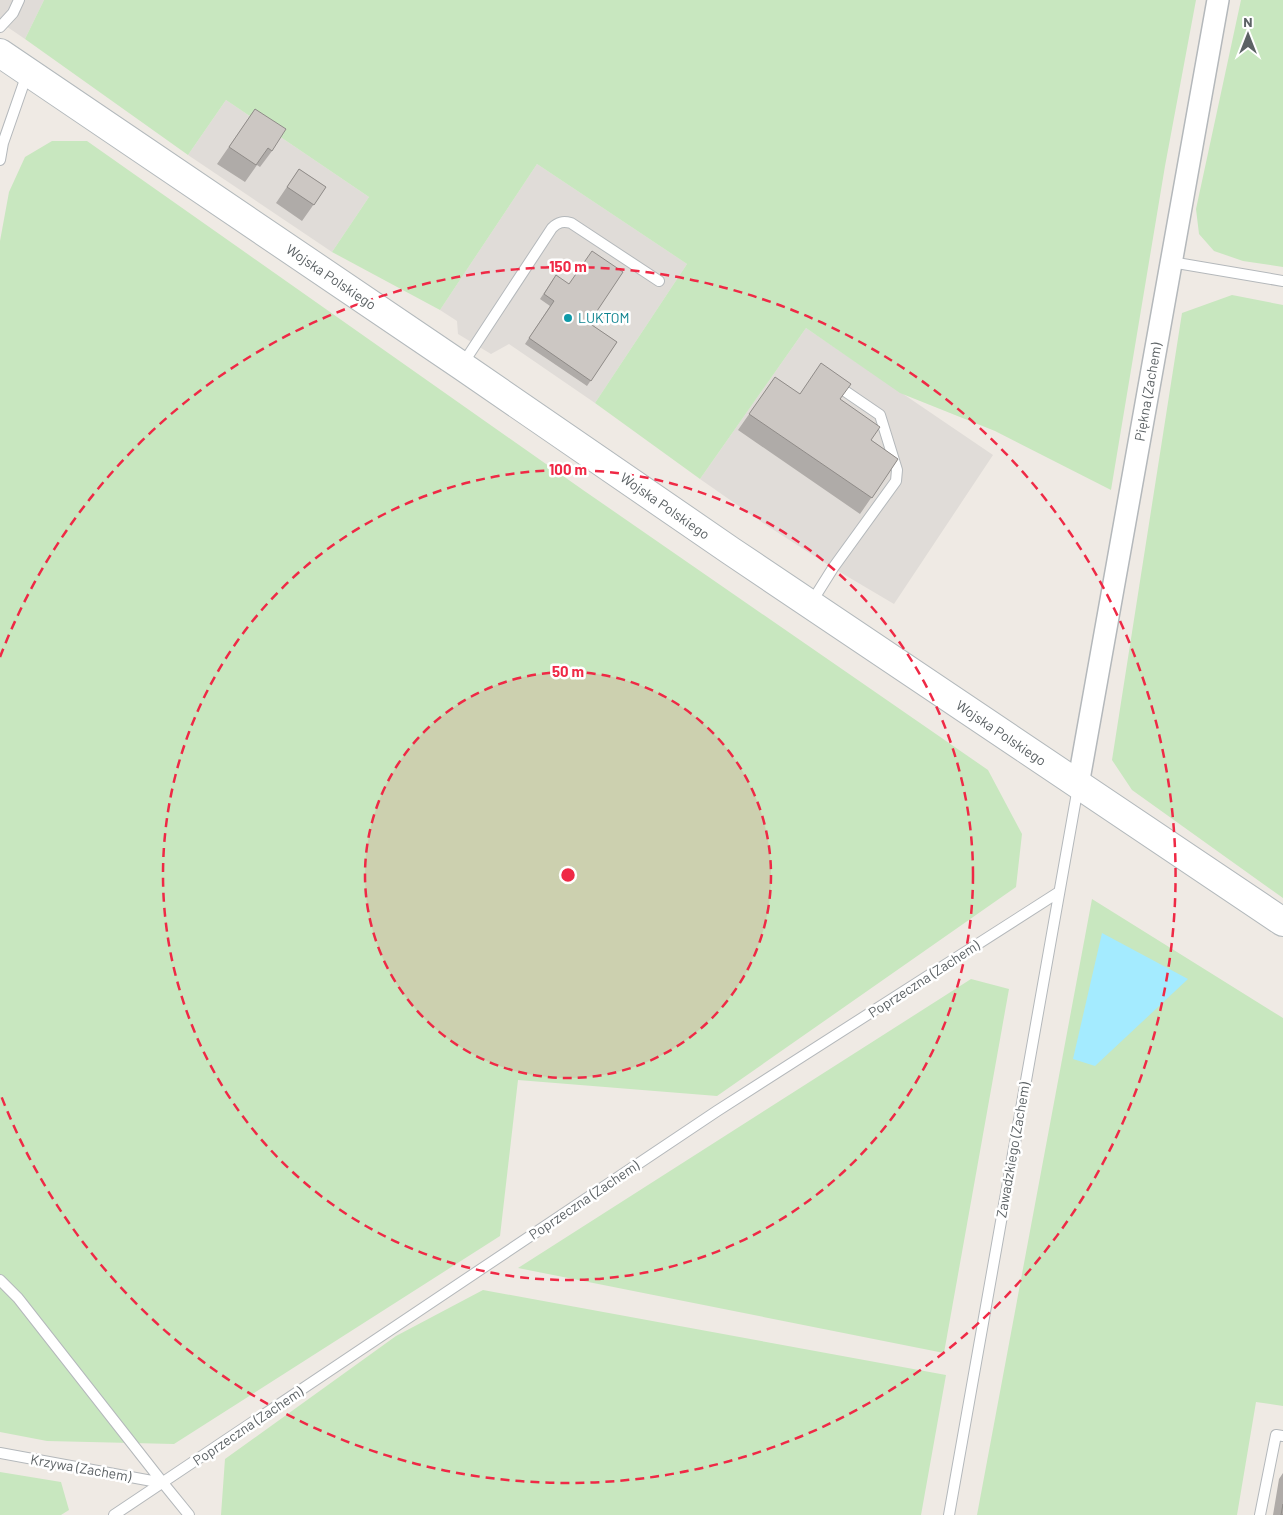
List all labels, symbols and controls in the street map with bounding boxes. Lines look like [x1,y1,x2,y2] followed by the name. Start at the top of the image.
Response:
[1223,10,1273,60] north arrow
[1243,13,1253,30] text: N
[283,240,380,313] street label: Wojska Polskiego
[549,257,587,275] text: 150 m
[578,309,630,326] place label: LUKTOM
[562,312,574,324] marker: LUKTOM
[1130,341,1165,443] street label: Piękna (Zachem)
[549,460,587,478] text: 100 m
[617,469,713,543] street label: Wojska Polskiego
[552,662,584,680] text: 50 m
[953,696,1050,769] street label: Wojska Polskiego
[559,866,577,884] centre of rings
[865,936,983,1021] street label: Poprzeczna (Zachem)
[992,1080,1033,1219] street label: Zawadzkiego (Zachem)
[525,1156,642,1243] street label: Poprzeczna (Zachem)
[189,1382,306,1469] street label: Poprzeczna (Zachem)
[29,1450,133,1485] street label: Krzywa (Zachem)

